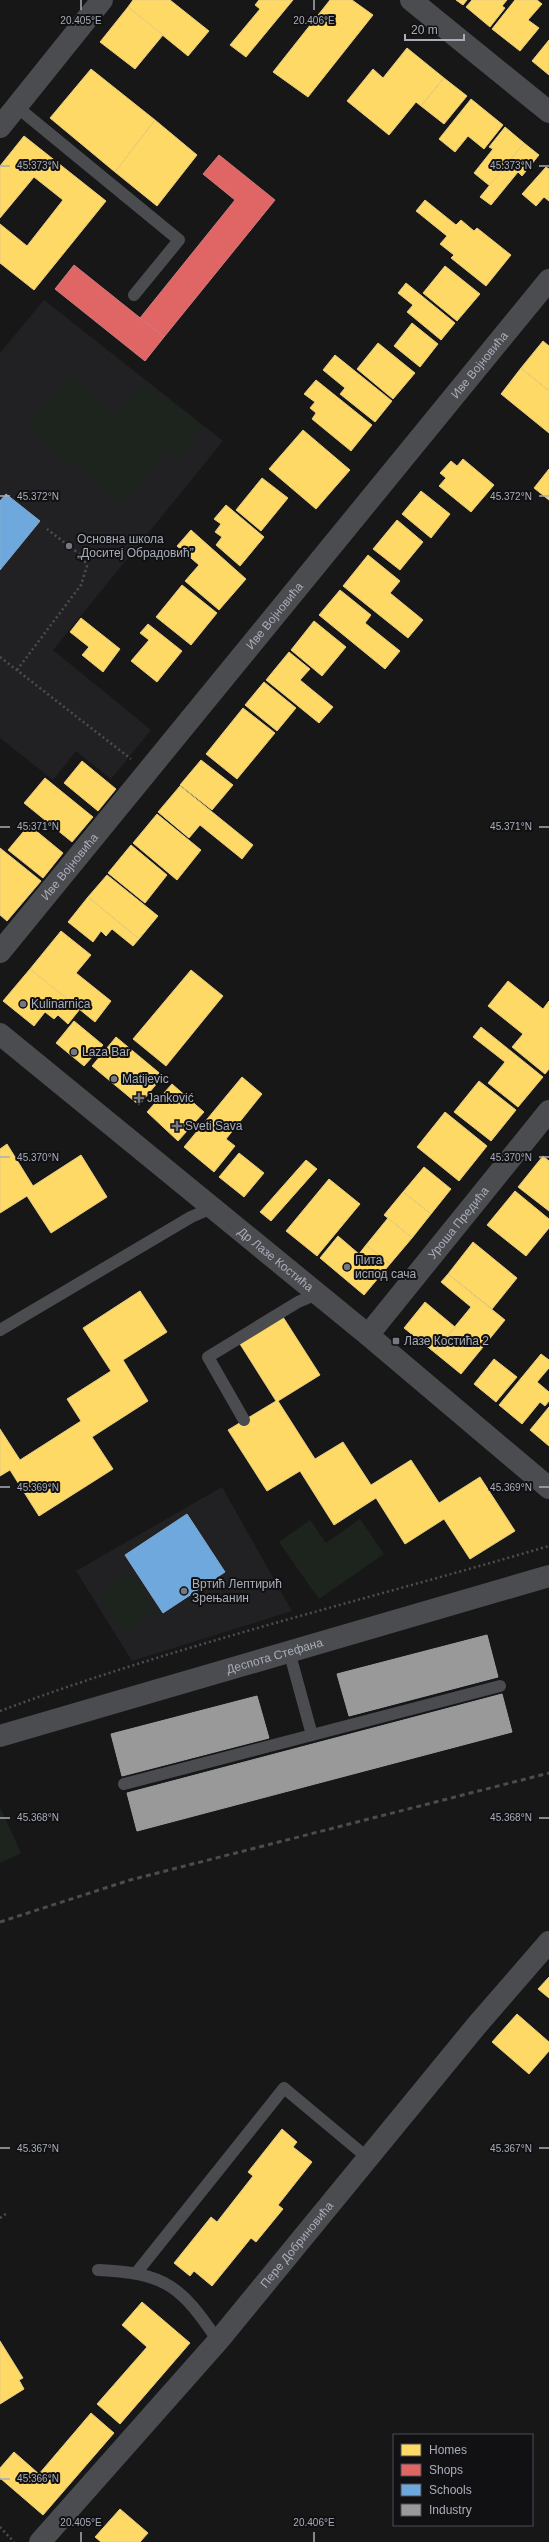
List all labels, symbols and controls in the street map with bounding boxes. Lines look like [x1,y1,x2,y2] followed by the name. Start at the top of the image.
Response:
[60,15,102,26] text: 20.405°E
[293,15,335,26] text: 20.406°E
[405,16,464,42] scale bar
[411,23,438,37] text: 20 m
[17,160,59,171] text: 45.373°N
[490,160,532,171] text: 45.373°N
[448,329,511,401] street label: Иве Војновића
[17,491,59,502] text: 45.372°N
[490,491,532,502] text: 45.372°N
[77,532,194,560] place label: Основна школа „Доситеј Обрадовић”
[64,541,74,551] marker: Основна школа „Доситеј Обрадовић”
[243,579,306,652] street label: Иве Војновића
[17,821,59,832] text: 45.371°N
[490,821,532,832] text: 45.371°N
[38,830,101,903] street label: Иве Војновића
[31,997,91,1011] place label: Kulinarnica
[18,999,28,1009] marker: Kulinarnica
[82,1045,130,1059] place label: Laza Bar
[69,1047,79,1057] marker: Laza Bar
[122,1072,169,1086] place label: Matijevic
[109,1074,119,1084] marker: Matijevic
[147,1091,194,1105] place label: Janković
[134,1093,144,1103] marker: Janković
[185,1119,243,1133] place label: Sveti Sava
[172,1121,182,1131] marker: Sveti Sava
[17,1152,59,1163] text: 45.370°N
[490,1152,532,1163] text: 45.370°N
[425,1184,492,1262] street label: Уроша Предића
[235,1224,316,1295] street label: Др Лазе Костића
[355,1253,417,1281] place label: Пита испод сача
[342,1262,352,1272] marker: Пита испод сача
[404,1334,489,1348] place label: Лазе Костића 2
[391,1336,401,1346] marker: Лазе Костића 2
[17,1482,59,1493] text: 45.369°N
[490,1482,532,1493] text: 45.369°N
[192,1577,282,1605] place label: Вртић Лептирић Зрењанин
[179,1586,189,1596] marker: Вртић Лептирић Зрењанин
[225,1635,325,1677] street label: Деспота Стефана
[17,1812,59,1823] text: 45.368°N
[490,1812,532,1823] text: 45.368°N
[17,2143,59,2154] text: 45.367°N
[490,2143,532,2154] text: 45.367°N
[258,2199,336,2291] street label: Пере Добриновића
[393,2434,533,2526] legend
[429,2443,467,2457] text: Homes
[429,2463,463,2477] text: Shops
[17,2473,59,2484] text: 45.366°N
[429,2483,472,2497] text: Schools
[429,2503,472,2517] text: Industry
[60,2517,102,2528] text: 20.405°E
[293,2517,335,2528] text: 20.406°E

